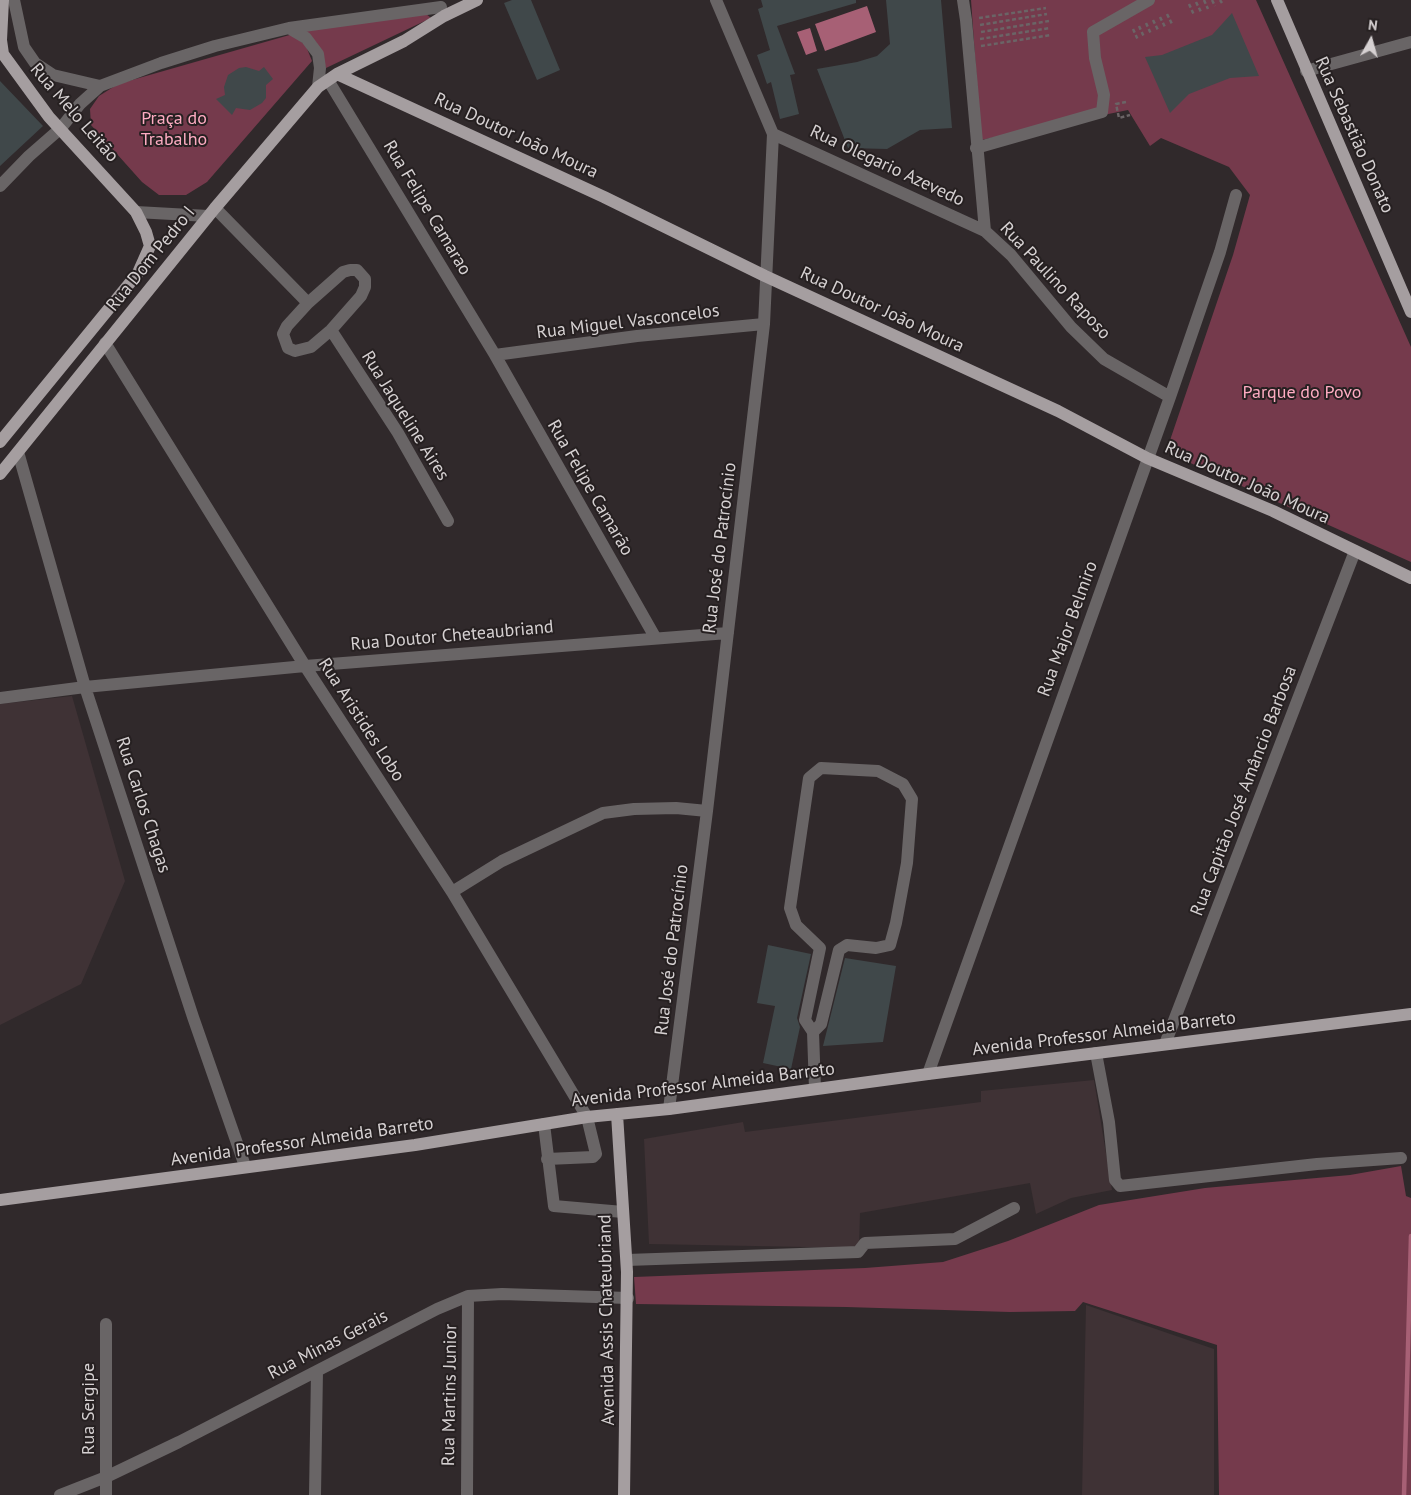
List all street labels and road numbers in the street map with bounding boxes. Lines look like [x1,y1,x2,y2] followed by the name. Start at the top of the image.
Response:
[1310,53,1398,217] street label: Rua Sebastião Donato
[25,59,123,167] street label: Rua Melo Leitão
[431,88,601,184] street label: Rua Doutor João Moura
[806,121,968,211] street label: Rua Olegario Azevedo
[378,137,476,279] street label: Rua Felipe Camarao
[102,202,200,316] street label: Rua Dom Pedro I
[995,218,1115,344] street label: Rua Paulino Raposo
[797,262,967,358] street label: Rua Doutor João Moura
[535,300,721,344] street label: Rua Miguel Vasconcelos
[356,347,454,485] street label: Rua Jaqueline Aires
[542,416,638,560] street label: Rua Felipe Camarão
[1161,437,1333,529] street label: Rua Doutor João Moura
[699,461,741,635] street label: Rua José do Patrocínio
[1033,558,1103,700] street label: Rua Major Belmiro
[350,616,554,656] street label: Rua Doutor Cheteaubriand
[313,654,409,786] street label: Rua Aristides Lobo
[1186,663,1302,919] street label: Rua Capitão José Amâncio Barbosa
[111,734,175,876] street label: Rua Carlos Chagas
[651,863,693,1037] street label: Rua José do Patrocínio
[971,1007,1237,1061] street label: Avenida Professor Almeida Barreto
[570,1058,836,1112] street label: Avenida Professor Almeida Barreto
[169,1113,435,1171] street label: Avenida Professor Almeida Barreto
[594,1214,620,1426] street label: Avenida Assis Chateubriand
[264,1305,392,1385] street label: Rua Minas Gerais
[438,1324,462,1466] street label: Rua Martins Junior
[78,1363,100,1455] street label: Rua Sergipe

